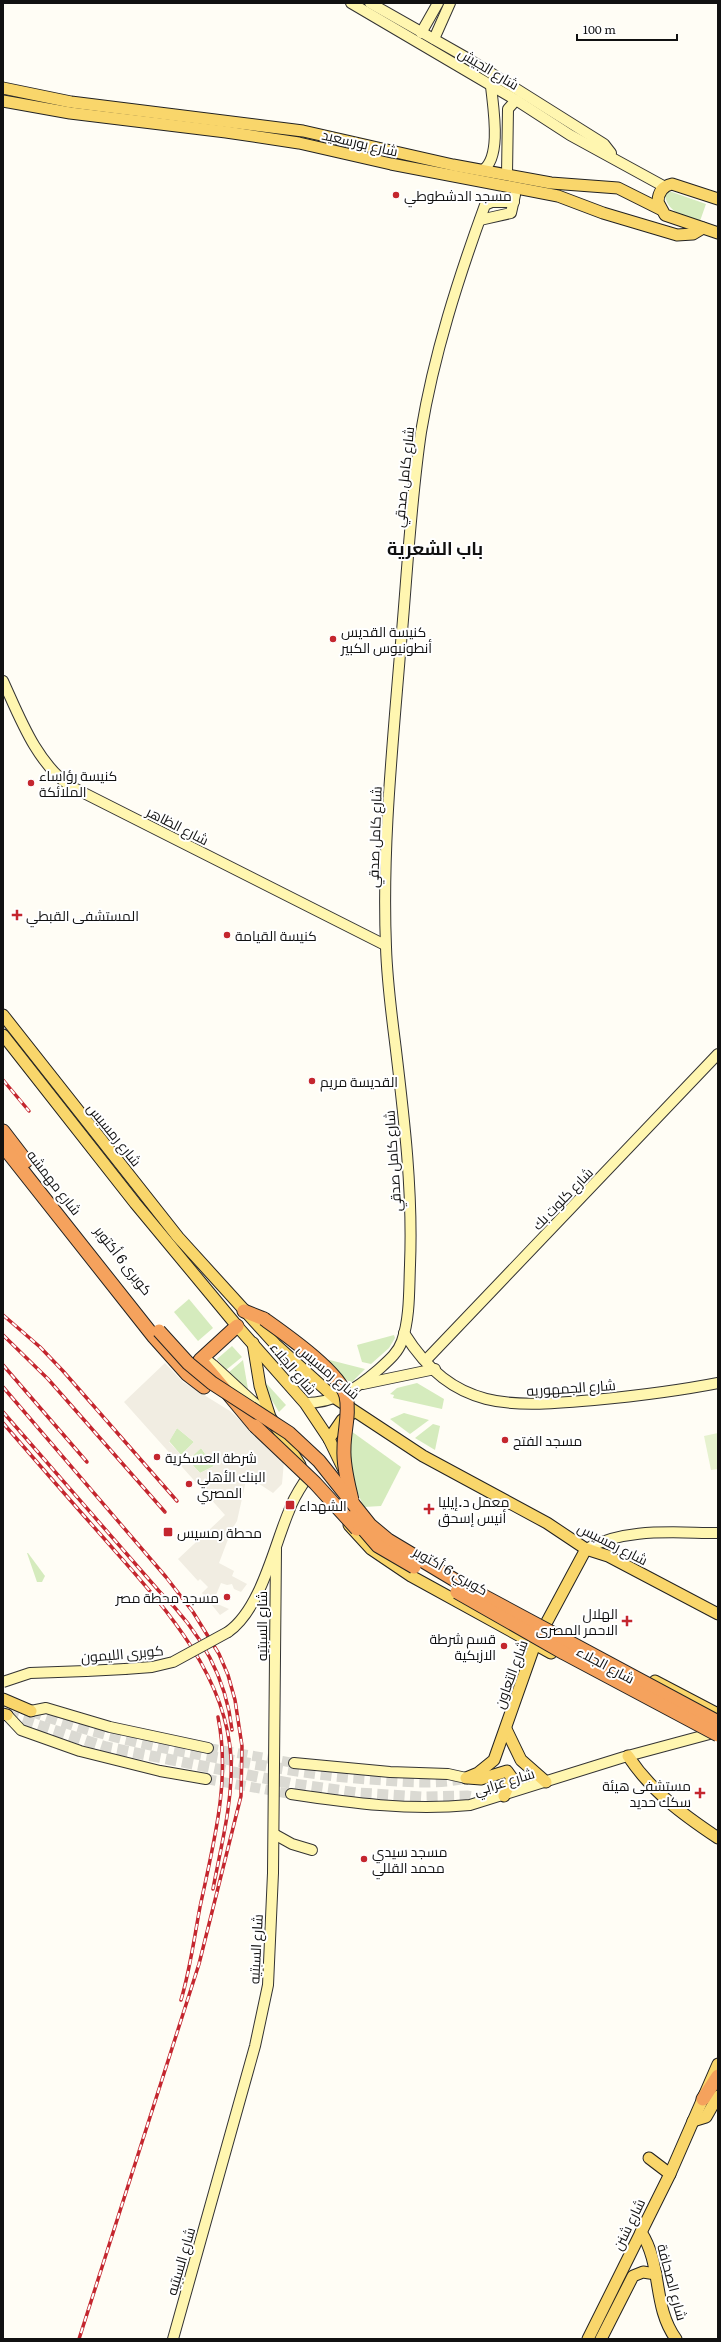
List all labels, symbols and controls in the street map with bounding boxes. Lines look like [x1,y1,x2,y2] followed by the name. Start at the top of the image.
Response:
[577,16,677,42] scale bar
[583,20,616,38] text: 100 m
[455,42,523,94] street label: شارع الجيش
[320,124,400,160] street label: شارع بورسعيد
[404,185,512,208] place label: مسجد الدشطوطي
[391,190,401,200] marker: مسجد الدشطوطي
[388,426,421,529] street label: شارع كامل صدقي
[387,534,483,561] district label: باب الشعرية
[340,621,432,657] place label: كنيسة القديس أنطونيوس الكبير
[328,634,338,644] marker: كنيسة القديس أنطونيوس الكبير
[39,765,117,801] place label: كنيسة رؤاساء الملائكة
[26,778,36,788] marker: كنيسة رؤاساء الملائكة
[362,786,389,888] street label: شارع كامل صدقي
[142,800,213,849] street label: شارع الظاهر
[26,905,139,928] place label: المستشفى القبطي
[11,909,23,921] marker: المستشفى القبطي
[235,925,317,945] place label: كنيسة القيامة
[222,930,232,940] marker: كنيسة القيامة
[320,1071,398,1092] place label: القديسة مريم
[307,1076,317,1086] marker: القديسة مريم
[83,1098,147,1170] street label: شارع رمسيس
[378,1109,409,1212] street label: شارع كامل صدقي
[23,1145,87,1219] street label: شارع مهمشه
[527,1162,597,1234] street label: شارع كلوت بك
[90,1220,157,1299] street label: كوبرى 6 أكتوبر
[266,1337,322,1399] street label: شارع الجلاء
[293,1339,365,1403] street label: شارع رمسيس
[526,1374,616,1400] street label: شارع الجمهوريه
[513,1430,582,1450] place label: مسجد الفتح
[500,1435,510,1445] marker: مسجد الفتح
[165,1447,257,1467] place label: شرطة العسكرية
[152,1452,162,1462] marker: شرطة العسكرية
[197,1466,266,1505] place label: البنك الأهلي المصري
[184,1479,194,1489] marker: البنك الأهلي المصري
[438,1491,509,1527] place label: معمل د.إيليا أنيس إسحق
[299,1495,347,1515] place label: الشهداء
[284,1499,296,1511] marker: الشهداء
[423,1503,435,1515] marker: معمل د.إيليا أنيس إسحق
[575,1517,651,1569] street label: شارع رمسيس
[177,1522,262,1542] place label: محطة رمسيس
[162,1526,174,1538] marker: محطة رمسيس
[408,1540,492,1602] street label: كوبري 6 أكتوبر
[115,1587,219,1607] place label: مسجد محطة مصر
[251,1591,271,1661] street label: شارع السبتيه
[222,1592,232,1602] marker: مسجد محطة مصر
[536,1603,618,1639] place label: الهلال الاحمر المصرى
[621,1615,633,1627] marker: الهلال الاحمر المصرى
[429,1628,496,1664] place label: قسم شرطة الازبكية
[488,1637,532,1711] street label: شارع التعاون
[80,1639,164,1667] street label: كوبرى الليمون
[573,1640,639,1688] street label: شارع الجلاء
[499,1641,509,1651] marker: قسم شرطة الازبكية
[471,1762,538,1803] street label: شارع عرابي
[602,1775,691,1811] place label: مستشفى هيئة سكك حديد
[694,1787,706,1799] marker: مستشفى هيئة سكك حديد
[372,1841,448,1880] place label: مسجد سيدي محمد القللي
[359,1854,369,1864] marker: مسجد سيدي محمد القللي
[243,1914,267,1984] street label: شارع السبتيه
[607,2195,649,2253] street label: شارع شنن
[161,2225,199,2297] street label: شارع السبتيه
[653,2241,693,2323] street label: شارع الصحافة

